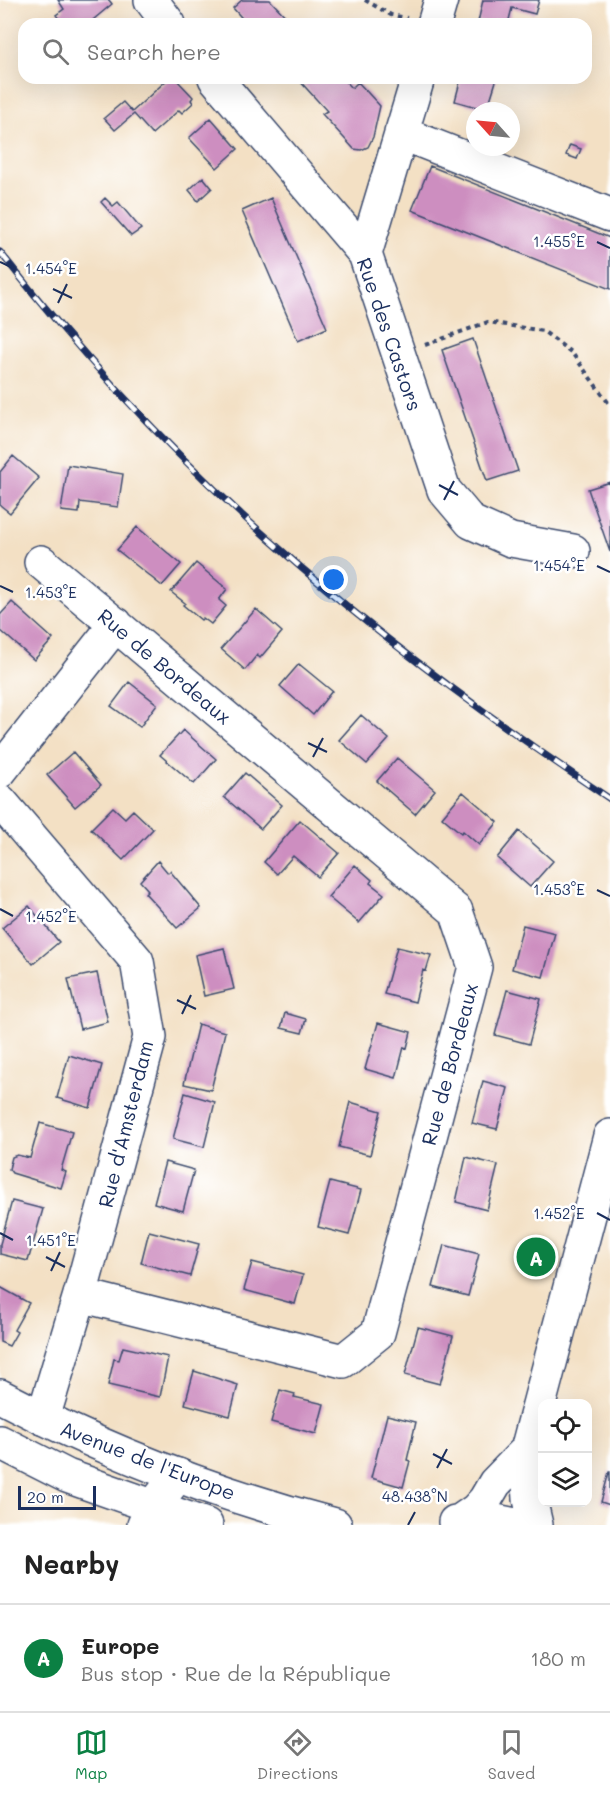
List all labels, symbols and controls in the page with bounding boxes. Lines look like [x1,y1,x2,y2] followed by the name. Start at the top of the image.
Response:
[18,18,592,84] search box
[39,35,72,68] icon: search
[87,37,221,66] text: Search here
[466,102,520,156] north arrow
[533,231,585,251] text: 1.455°E
[352,254,428,414] street label: Rue des Castors
[25,258,77,278] text: 1.454°E
[533,555,585,575] text: 1.454°E
[319,565,348,594] your location
[25,582,77,602] text: 1.453°E
[93,602,237,730] street label: Rue de Bordeaux
[533,879,585,899] text: 1.453°E
[25,906,77,926] text: 1.452°E
[415,980,483,1148] street label: Rue de Bordeaux
[92,1038,158,1210] street label: Rue d'Amsterdam
[533,1203,585,1223] text: 1.452°E
[26,1230,76,1250] text: 1.451°E
[516,1234,556,1280] pin: A
[538,1399,592,1507] map controls
[538,1399,592,1453] button: locate
[57,1415,239,1505] street label: Avenue de l'Europe
[538,1453,592,1507] button: layers
[18,1483,96,1510] scale bar
[27,1486,64,1507] text: 20 m
[382,1486,448,1506] text: 48.438°N
[24,1547,119,1581] text: Nearby
[81,1631,159,1660] text: Europe
[37,1645,50,1671] text: A
[530,1645,586,1671] text: 180 m
[81,1660,391,1686] text: Bus stop · Rue de la République
[75,1726,108,1783] tab: Map
[257,1726,338,1783] tab: Directions
[488,1726,535,1783] tab: Saved

